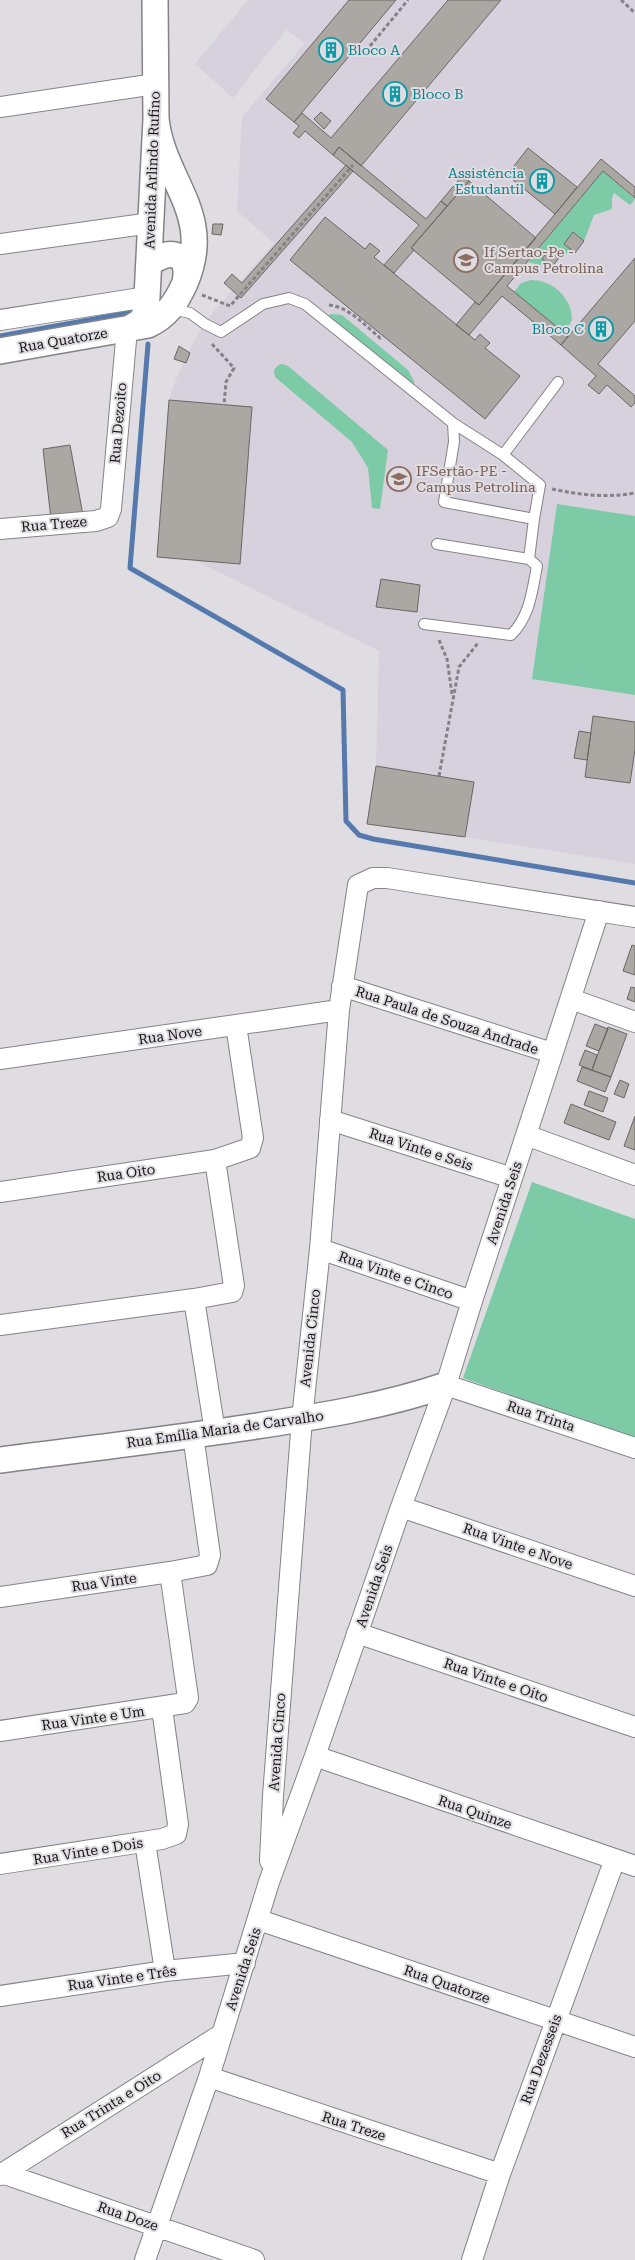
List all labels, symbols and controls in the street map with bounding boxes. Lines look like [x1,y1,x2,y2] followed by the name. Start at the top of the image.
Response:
[318,37,344,63] building icon: Bloco A
[348,42,400,58] place label: Bloco A
[382,81,408,107] building icon: Bloco B
[412,86,464,102] place label: Bloco B
[141,91,163,249] street label: Avenida Arlindo Rufino
[448,165,525,197] place label: Assistência Estudantil
[529,168,555,194] building icon: Assistência Estudantil
[484,244,604,276] place label: If Sertao-Pe - Campus Petrolina
[453,247,479,273] school or university icon: If Sertao-Pe - Campus Petrolina
[588,316,614,342] building icon: Bloco C
[532,321,584,337] place label: Bloco C
[17,324,109,356] street label: Rua Quatorze
[106,382,130,464] street label: Rua Dezoito
[416,463,536,495] place label: IFSertão-PE - Campus Petrolina
[386,466,412,492] school or university icon: IFSertão-PE - Campus Petrolina
[20,513,88,535] street label: Rua Treze
[354,983,541,1057] street label: Rua Paula de Souza Andrade
[137,1023,203,1047] street label: Rua Nove
[367,1125,475,1173] street label: Rua Vinte e Seis
[483,1159,525,1247] street label: Avenida Seis
[96,1161,156,1185] street label: Rua Oito
[337,1248,455,1302] street label: Rua Vinte e Cinco
[297,1288,323,1388] street label: Avenida Cinco
[505,1397,577,1435] street label: Rua Trinta
[125,1407,325,1451] street label: Rua Emília Maria de Carvalho
[461,1520,575,1572] street label: Rua Vinte e Nove
[352,1542,396,1629] street label: Avenida Seis
[71,1569,138,1594] street label: Rua Vinte
[442,1655,550,1705] street label: Rua Vinte e Oito
[266,1692,288,1792] street label: Avenida Cinco
[40,1703,146,1733] street label: Rua Vinte e Um
[436,1792,514,1832] street label: Rua Quinze
[32,1834,144,1868] street label: Rua Vinte e Dois
[222,1925,264,2013] street label: Avenida Seis
[67,1962,178,1994] street label: Rua Vinte e Três
[402,1962,493,2006] street label: Rua Quatorze
[517,2012,565,2106] street label: Rua Dezesseis
[58,2067,164,2141] street label: Rua Trinta e Oito
[320,2108,388,2144] street label: Rua Treze
[96,2198,161,2234] street label: Rua Doze

